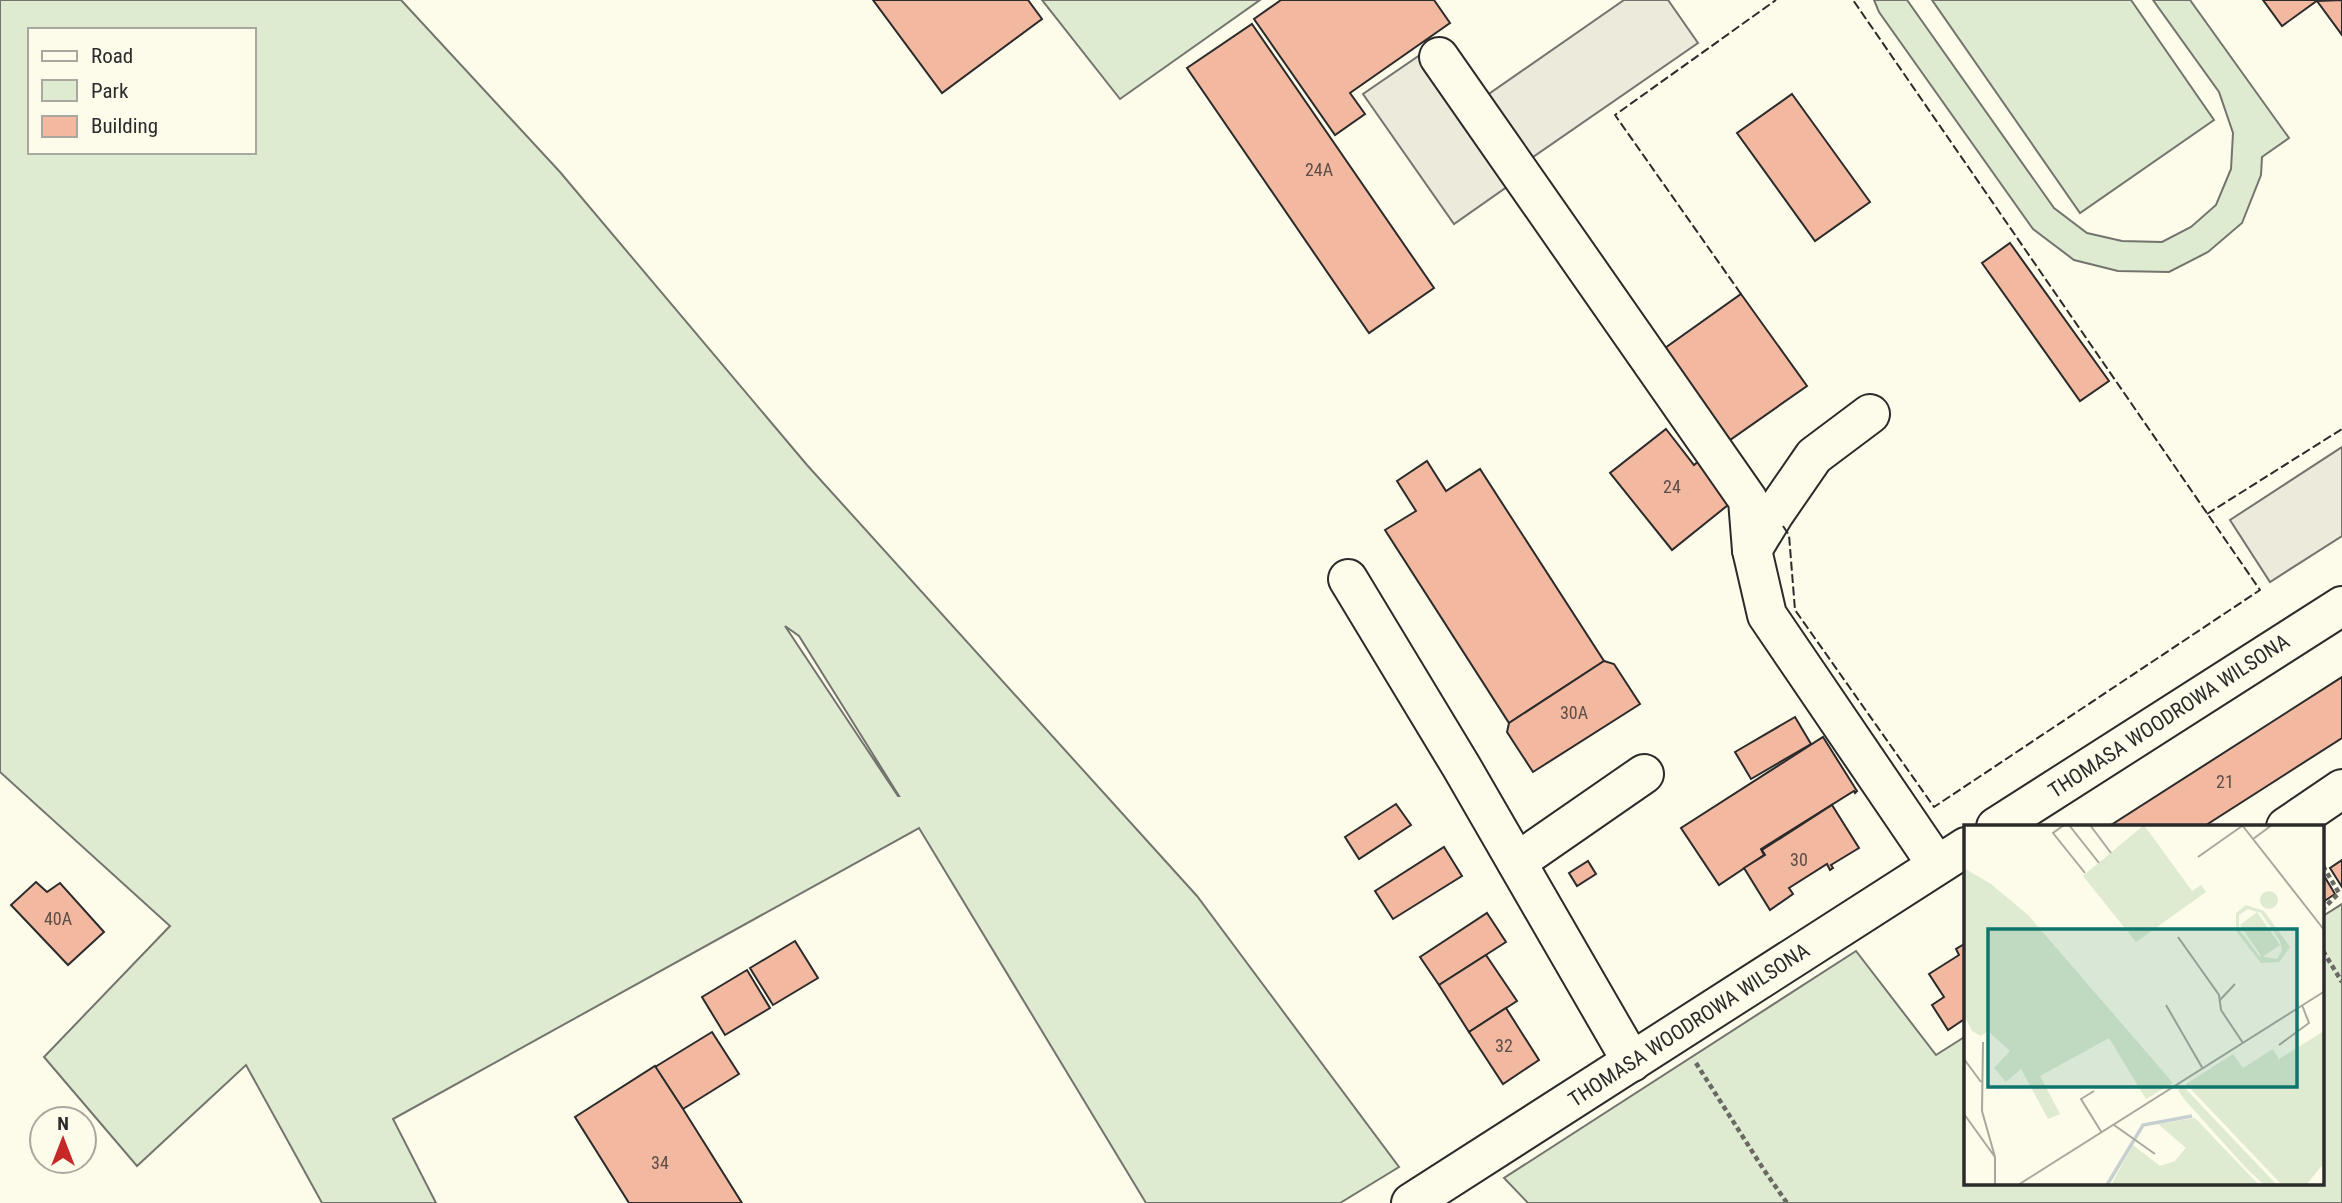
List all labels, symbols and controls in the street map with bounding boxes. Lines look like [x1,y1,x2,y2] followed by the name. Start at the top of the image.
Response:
[28,28,256,154] legend
[91,44,133,68] text: Road
[91,79,129,103] text: Park
[91,114,158,138] text: Building
[1305,159,1334,180] house number: 24A
[1663,476,1681,497] house number: 24
[2044,629,2294,803] street label: THOMASA WOODROWA WILSONA
[1560,702,1589,723] house number: 30A
[2216,771,2234,792] house number: 21
[1964,825,2324,1186] inset map
[1790,849,1808,870] house number: 30
[44,908,73,929] house number: 40A
[1564,938,1814,1112] street label: THOMASA WOODROWA WILSONA
[1495,1035,1513,1056] house number: 32
[28,1105,98,1175] north arrow
[57,1112,69,1135] text: N
[651,1152,669,1173] house number: 34

